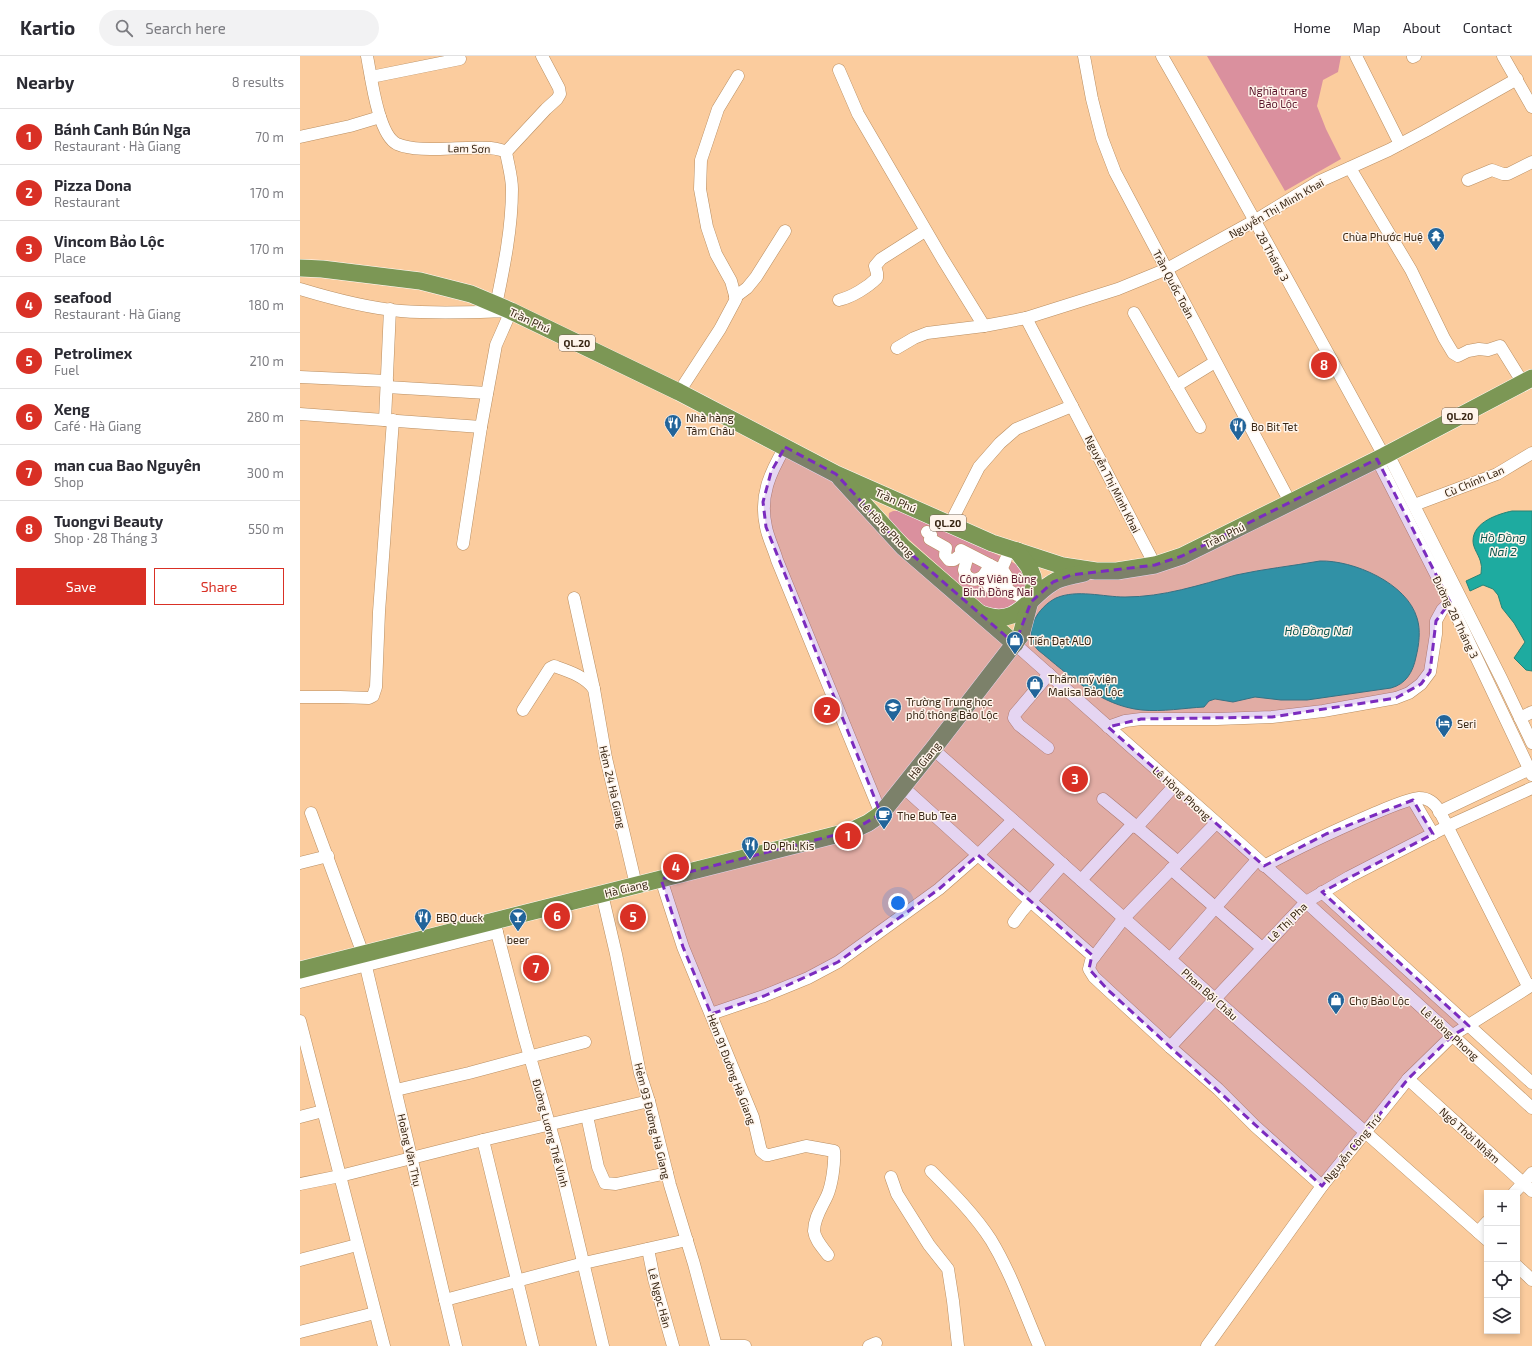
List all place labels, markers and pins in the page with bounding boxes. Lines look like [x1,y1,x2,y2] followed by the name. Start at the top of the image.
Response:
[1426,226,1446,251] temple icon: Chùa Phước Huệ
[1342,230,1423,244] place label: Chùa Phước Huệ
[1311,350,1337,380] pin: 8
[686,411,734,437] place label: Nhà hàng Tâm Châu
[663,413,683,438] restaurant icon: Nhà hàng Tâm Châu
[1228,416,1248,441] restaurant icon: Bo Bit Tet
[1251,420,1298,433] place label: Bo Bit Tet
[1005,630,1025,655] shop icon: Tiến Đạt ALO
[1028,634,1091,648] place label: Tiến Đạt ALO
[1048,672,1123,699] place label: Thẩm mỹ viện Malisa Bảo Lộc
[1025,674,1045,699] shop icon: Thẩm mỹ viện Malisa Bảo Lộc
[814,695,840,725] pin: 2
[906,695,998,722] place label: Trường Trung học phổ thông Bảo Lộc
[883,697,903,722] school or university icon: Trường Trung học phổ thông Bảo Lộc
[1434,713,1454,738] hotel icon: Seri
[1457,717,1476,730] place label: Seri
[1062,764,1088,794] pin: 3
[874,805,894,830] cafe icon: The Bub Tea
[897,809,957,822] place label: The Bub Tea
[835,821,861,851] pin: 1
[740,835,760,860] restaurant icon: Do Phi. Kis
[763,839,815,852] place label: Do Phi. Kis
[663,852,689,882] pin: 4
[544,901,570,931] pin: 6
[620,902,646,932] pin: 5
[413,907,433,932] restaurant icon: BBQ duck
[508,907,528,932] bar icon: beer
[436,911,483,925] place label: BBQ duck
[507,933,530,946] place label: beer
[523,953,549,983] pin: 7
[1326,990,1346,1015] shop icon: Chợ Bảo Lộc
[1349,994,1409,1008] place label: Chợ Bảo Lộc

